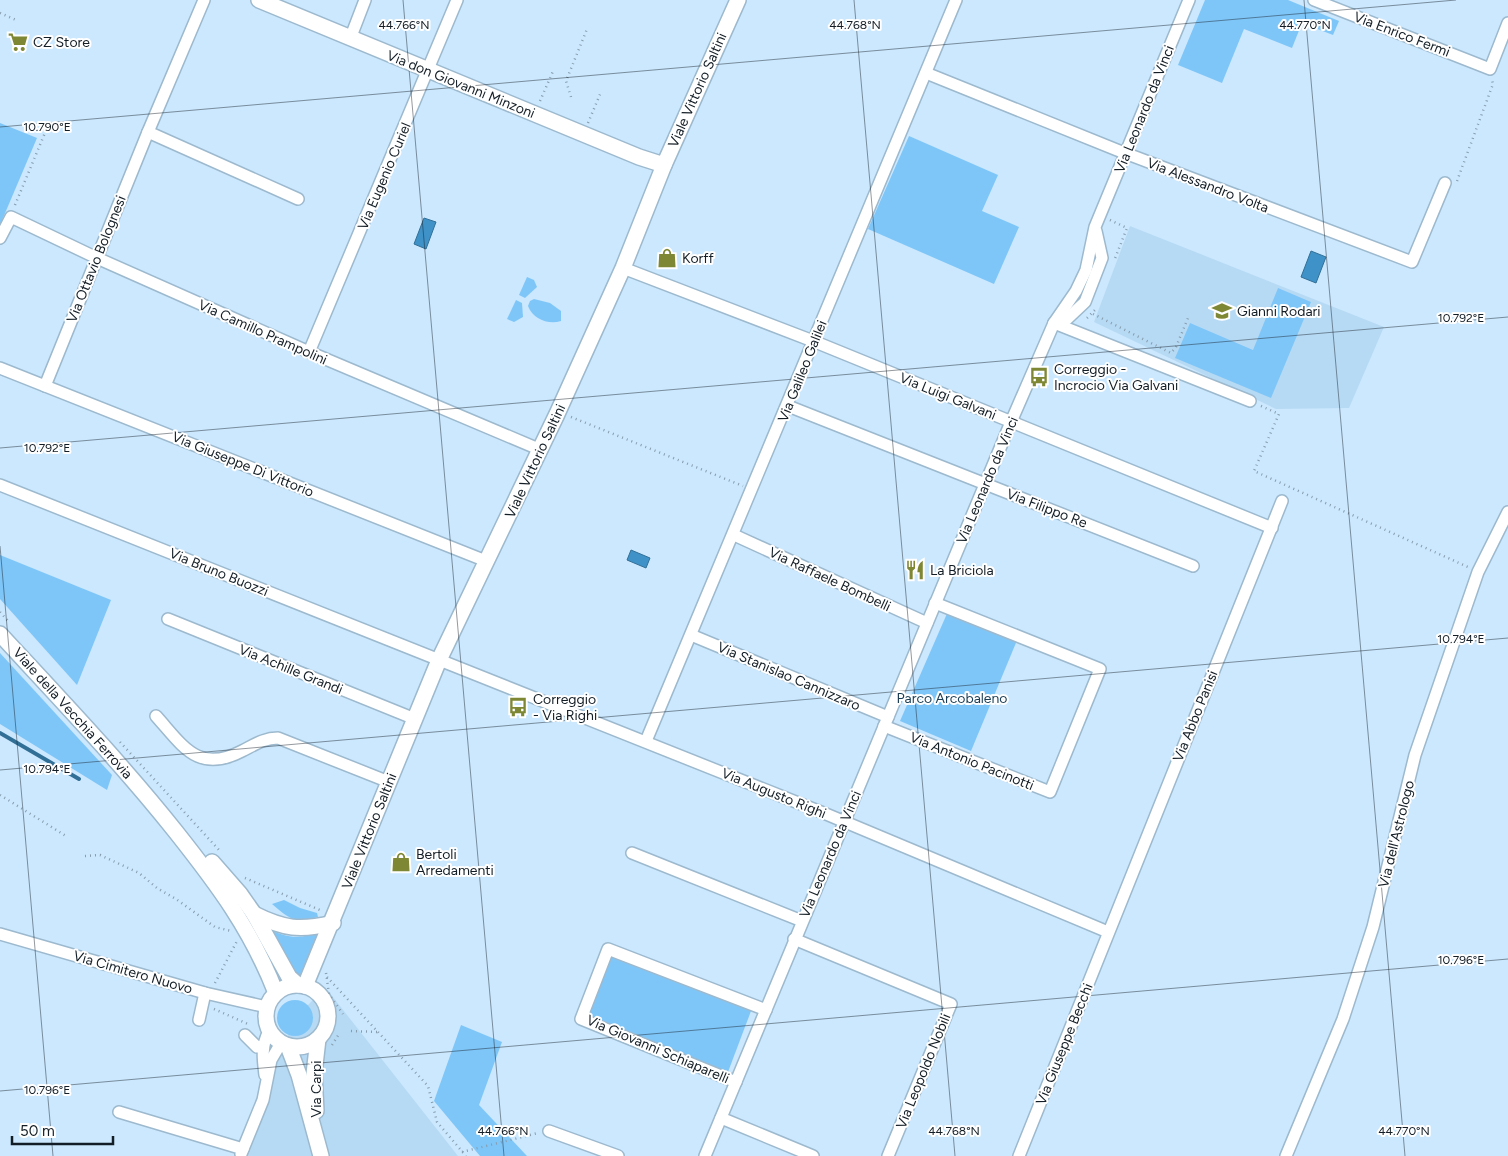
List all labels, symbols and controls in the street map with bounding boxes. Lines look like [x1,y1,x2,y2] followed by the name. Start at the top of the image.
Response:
[1351,8,1452,61] street label: Via Enrico Fermi
[378,18,430,32] text: 44.766°N
[829,18,881,32] text: 44.768°N
[1279,18,1331,32] text: 44.770°N
[664,30,730,150] street label: Viale Vittorio Saltini
[7,31,29,53] supermarket icon: CZ Store
[33,34,90,51] place label: CZ Store
[1111,43,1178,176] street label: Via Leonardo da Vinci
[384,47,537,122] street label: Via don Giovanni Minzoni
[23,120,71,134] text: 10.790°E
[354,120,415,232] street label: Via Eugenio Curiel
[1145,154,1271,217] street label: Via Alessandro Volta
[63,193,130,325] street label: Via Ottavio Bolognesi
[656,247,678,269] shop icon: Korff
[682,250,714,267] place label: Korff
[196,296,330,369] street label: Via Camillo Prampolini
[1211,300,1233,322] school or university icon: Gianni Rodari
[1237,303,1321,320] place label: Gianni Rodari
[1438,311,1484,325] text: 10.792°E
[774,318,831,424] street label: Via Galileo Galilei
[1054,361,1178,394] place label: Correggio - Incrocio Via Galvani
[1028,366,1050,388] bus stop icon: Correggio - Incrocio Via Galvani
[897,369,999,424] street label: Via Luigi Galvani
[502,401,569,521] street label: Viale Vittorio Saltini
[953,414,1022,546] street label: Via Leonardo da Vinci
[170,428,316,501] street label: Via Giuseppe Di Vittorio
[24,441,70,455] text: 10.792°E
[1004,485,1090,532] street label: Via Filippo Re
[766,544,893,615] street label: Via Raffaele Bombelli
[167,545,271,600] street label: Via Bruno Buozzi
[904,559,926,581] restaurant icon: La Briciola
[930,562,994,579] place label: La Briciola
[1437,632,1485,646] text: 10.794°E
[715,639,863,714] street label: Via Stanislao Cannizzaro
[236,641,345,698] street label: Via Achille Grandi
[9,644,136,782] street label: Viale della Vecchia Ferrovia
[1169,668,1222,764] street label: Via Abbo Panisi
[897,690,1007,707] park label: Parco Arcobaleno
[533,691,597,724] place label: Correggio - Via Righi
[507,696,529,718] bus stop icon: Correggio - Via Righi
[907,729,1036,794] street label: Via Antonio Pacinotti
[23,762,71,776] text: 10.794°E
[719,765,829,822] street label: Via Augusto Righi
[338,771,401,892] street label: Viale Vittorio Saltini
[1375,779,1418,890] street label: Via dell'Astrologo
[796,788,865,920] street label: Via Leonardo da Vinci
[416,846,494,879] place label: Bertoli Arredamenti
[390,851,412,873] shop icon: Bertoli Arredamenti
[71,947,194,998] street label: Via Cimitero Nuovo
[1438,953,1484,967] text: 10.796°E
[1032,981,1097,1107] street label: Via Giuseppe Becchi
[893,1011,954,1131] street label: Via Leopoldo Nobili
[584,1012,732,1087] street label: Via Giovanni Schiaparelli
[308,1060,325,1118] street label: Via Carpi
[24,1083,70,1097] text: 10.796°E
[12,1114,114,1146] scale bar
[20,1122,55,1140] text: 50 m
[477,1124,529,1138] text: 44.766°N
[928,1124,980,1138] text: 44.768°N
[1378,1124,1430,1138] text: 44.770°N

